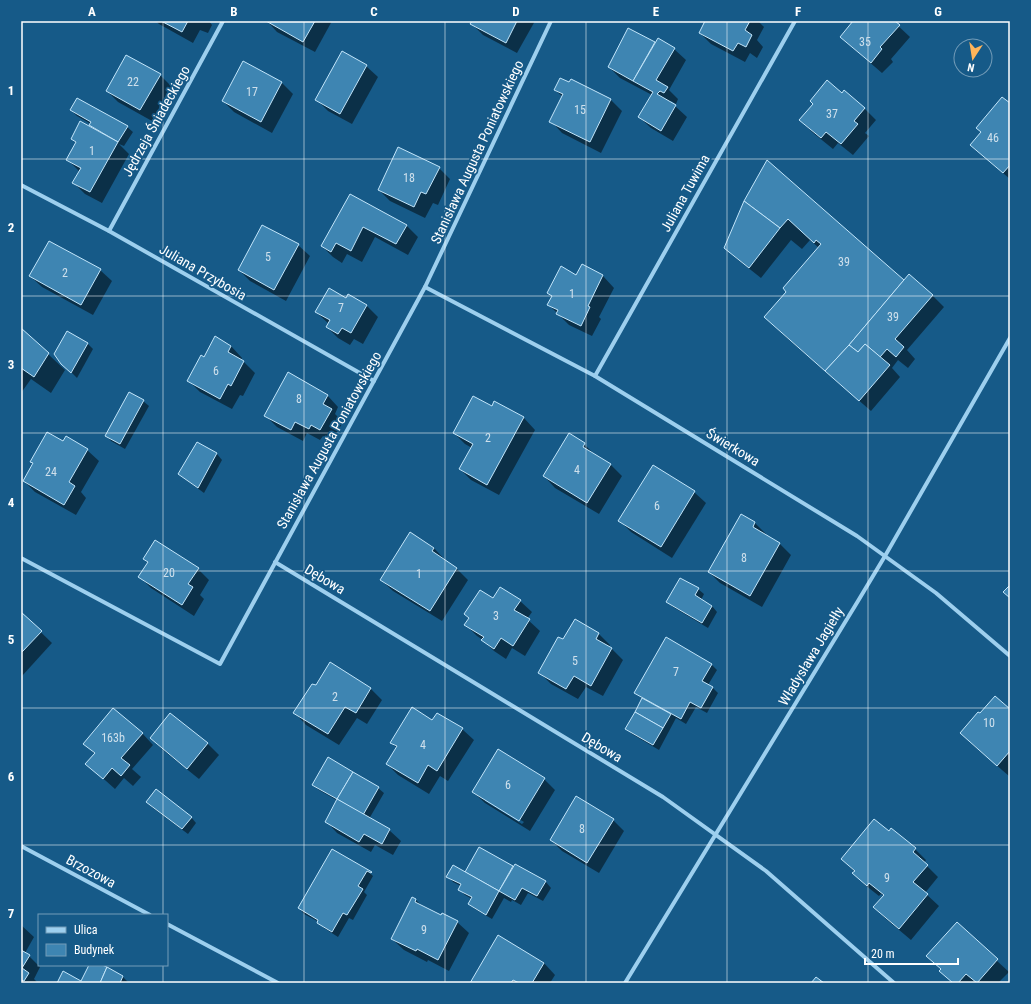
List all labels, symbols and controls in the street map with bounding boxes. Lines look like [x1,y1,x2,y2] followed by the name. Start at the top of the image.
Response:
[88,4,96,19] text: A
[230,4,238,19] text: B
[370,4,378,19] text: C
[512,4,520,19] text: D
[653,4,660,19] text: E
[795,4,801,19] text: F
[934,4,942,19] text: G
[859,35,871,49] house number: 35
[953,38,993,78] north arrow
[427,58,527,246] street label: Stanisława Augusta Poniatowskiego
[966,60,976,74] text: N
[118,62,193,179] street label: Jędrzeja Śniadeckiego
[127,75,139,89] house number: 22
[8,83,14,98] text: 1
[246,85,258,99] house number: 17
[574,103,586,117] house number: 15
[826,107,838,121] house number: 37
[987,131,999,145] house number: 46
[89,144,95,158] house number: 1
[657,151,713,235] street label: Juliana Tuwima
[403,171,415,185] house number: 18
[8,220,15,235] text: 2
[157,241,249,303] street label: Juliana Przybosia
[265,250,271,264] house number: 5
[838,255,850,269] house number: 39
[62,266,68,280] house number: 2
[569,287,575,301] house number: 1
[338,301,344,315] house number: 7
[887,310,899,324] house number: 39
[273,348,385,532] street label: Stanisława Augusta Poniatowskiego
[8,357,14,372] text: 3
[213,364,219,378] house number: 6
[296,392,302,406] house number: 8
[703,424,763,469] street label: Świerkowa
[485,431,491,445] house number: 2
[574,463,580,477] house number: 4
[45,465,57,479] house number: 24
[8,495,15,510] text: 4
[654,499,660,513] house number: 6
[741,551,747,565] house number: 8
[302,561,348,597] street label: Dębowa
[163,566,175,580] house number: 20
[416,567,422,581] house number: 1
[775,604,847,708] street label: Władysława Jagiełły
[493,609,499,623] house number: 3
[8,632,15,647] text: 5
[572,654,578,668] house number: 5
[673,665,679,679] house number: 7
[332,690,338,704] house number: 2
[983,716,995,730] house number: 10
[579,729,625,765] street label: Dębowa
[101,731,125,745] house number: 163b
[420,738,426,752] house number: 4
[8,769,15,784] text: 6
[505,778,511,792] house number: 6
[579,822,585,836] house number: 8
[64,851,118,891] street label: Brzozowa
[884,871,890,885] house number: 9
[8,906,15,921] text: 7
[38,914,168,966] legend
[74,923,98,937] text: Ulica
[421,923,427,937] house number: 9
[865,940,958,966] scale bar
[74,943,115,957] text: Budynek
[871,947,895,961] text: 20 m

